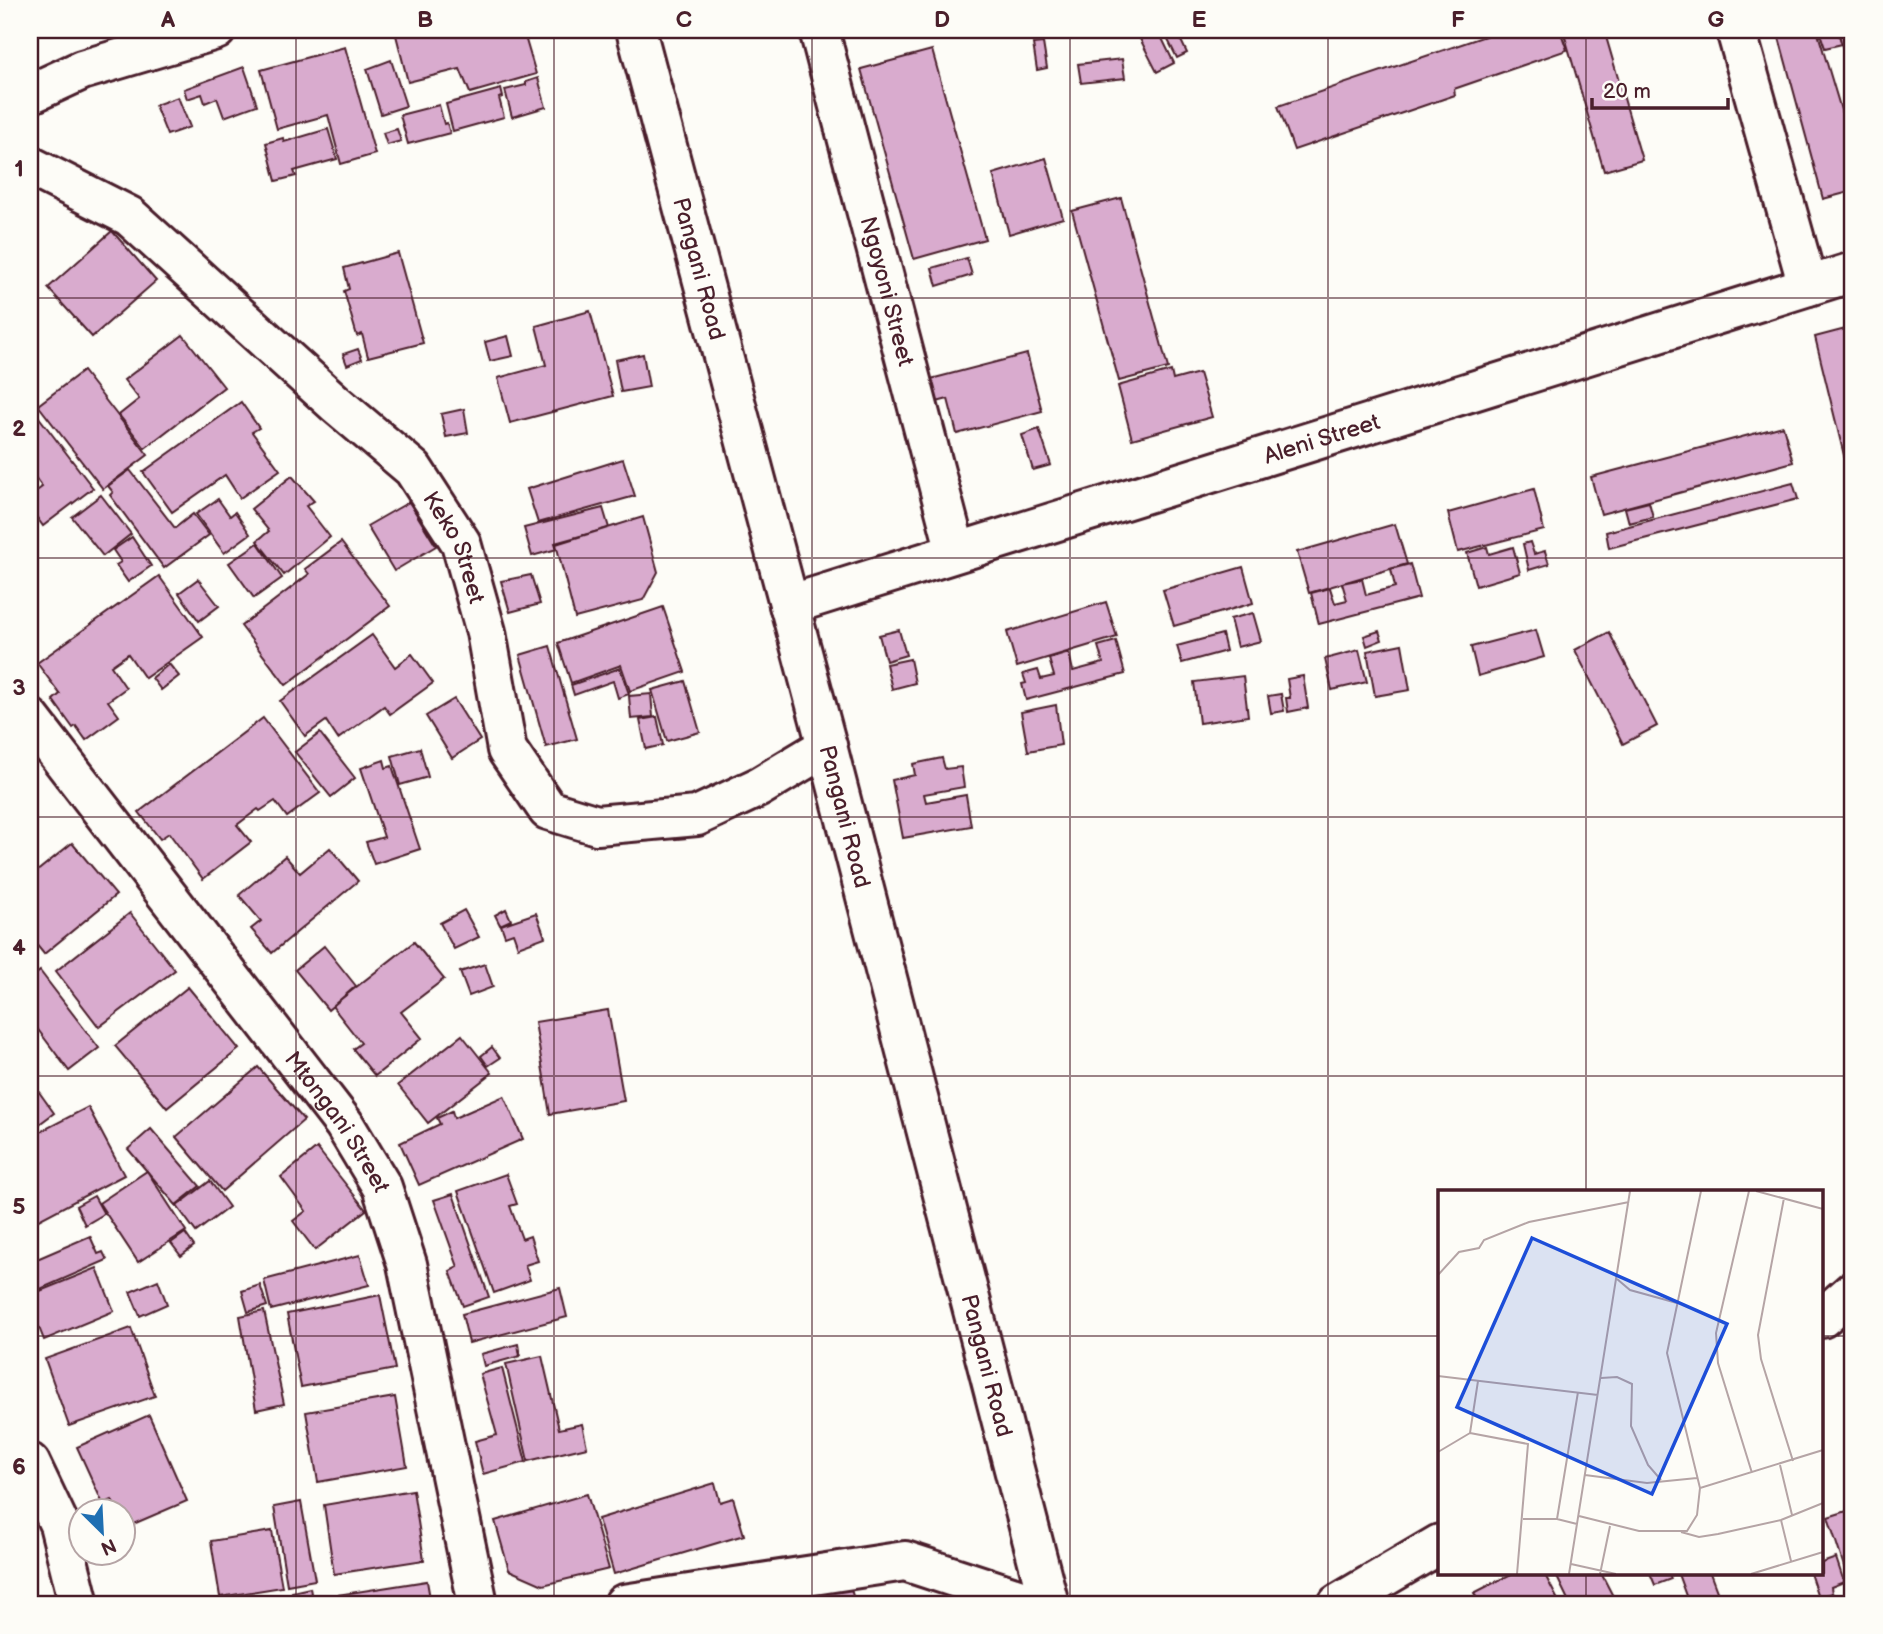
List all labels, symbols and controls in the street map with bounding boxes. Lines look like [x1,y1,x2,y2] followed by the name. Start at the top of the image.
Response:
[160,6,176,34] text: A
[417,6,433,34] text: B
[676,6,692,34] text: C
[934,6,950,34] text: D
[1192,6,1207,34] text: E
[1451,6,1465,34] text: F
[1708,6,1725,34] text: G
[1592,66,1729,110] scale bar
[1603,79,1651,104] text: 20 m
[14,155,24,183] text: 1
[666,195,731,343] street label: Pangani Road
[854,214,920,369] street label: Ngoyoni Street
[1260,408,1383,471] street label: Aleni Street
[12,415,26,443] text: 2
[416,486,490,607] street label: Keko Street
[12,674,26,702] text: 3
[812,743,876,891] street label: Pangani Road
[12,934,26,962] text: 4
[278,1046,396,1196] street label: Mtongani Street
[1438,1190,1824,1574] inset map
[12,1193,26,1221] text: 5
[954,1292,1018,1440] street label: Pangani Road
[12,1453,26,1481] text: 6
[66,1498,136,1568] north arrow
[97,1533,120,1560] text: N

